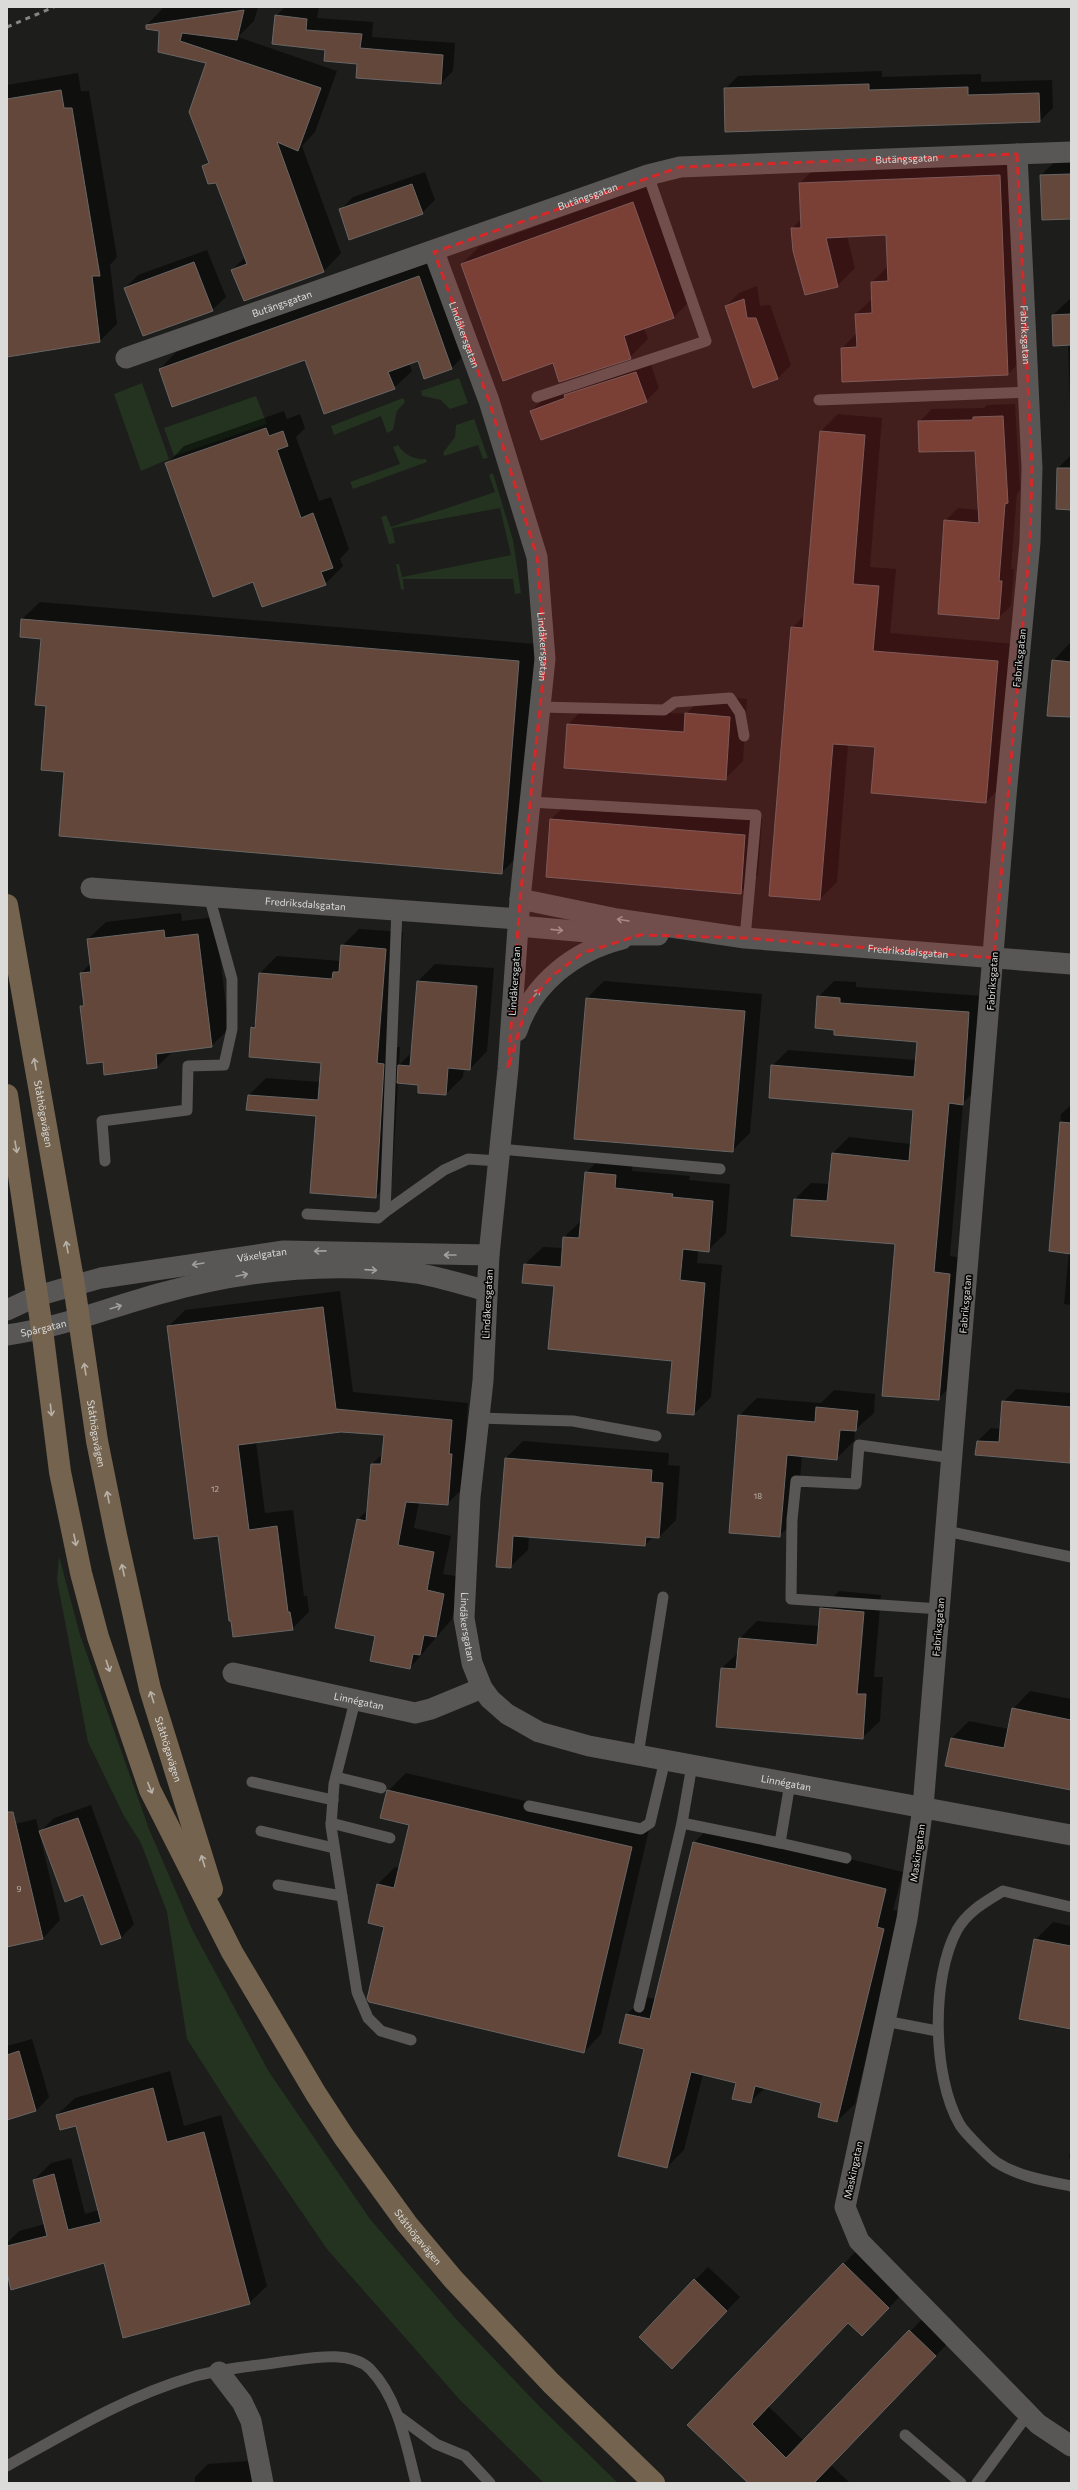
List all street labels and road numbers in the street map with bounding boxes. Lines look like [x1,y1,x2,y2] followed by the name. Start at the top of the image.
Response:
[875,151,938,166] street label: Butängsgatan
[556,180,619,212] street label: Butängsgatan
[250,287,313,319] street label: Butängsgatan
[447,300,482,369] street label: Lindåkersgatan
[1018,305,1033,365] street label: Fabriksgatan
[535,612,551,682] street label: Lindåkersgatan
[1010,628,1028,688] street label: Fabriksgatan
[265,895,346,912] street label: Fredriksdalsgatan
[867,942,949,960] street label: Fredriksdalsgatan
[506,946,522,1016] street label: Lindåkersgatan
[984,951,1000,1011] street label: Fabriksgatan
[32,1079,56,1148] street label: Ståthögavägen
[236,1245,287,1264] street label: Växelgatan
[479,1269,495,1339] street label: Lindåkersgatan
[956,1274,974,1334] street label: Fabriksgatan
[19,1316,68,1339] street label: Spårgatan
[85,1399,108,1468] street label: Ståthögavägen
[458,1592,478,1662] street label: Lindåkersgatan
[929,1597,947,1657] street label: Fabriksgatan
[333,1689,385,1712] street label: Linnégatan
[153,1715,184,1783] street label: Ståthögavägen
[760,1772,812,1793] street label: Linnégatan
[907,1823,927,1883] street label: Maskingatan
[841,2140,865,2200] street label: Maskingatan
[392,2207,444,2267] street label: Ståthögavägen

